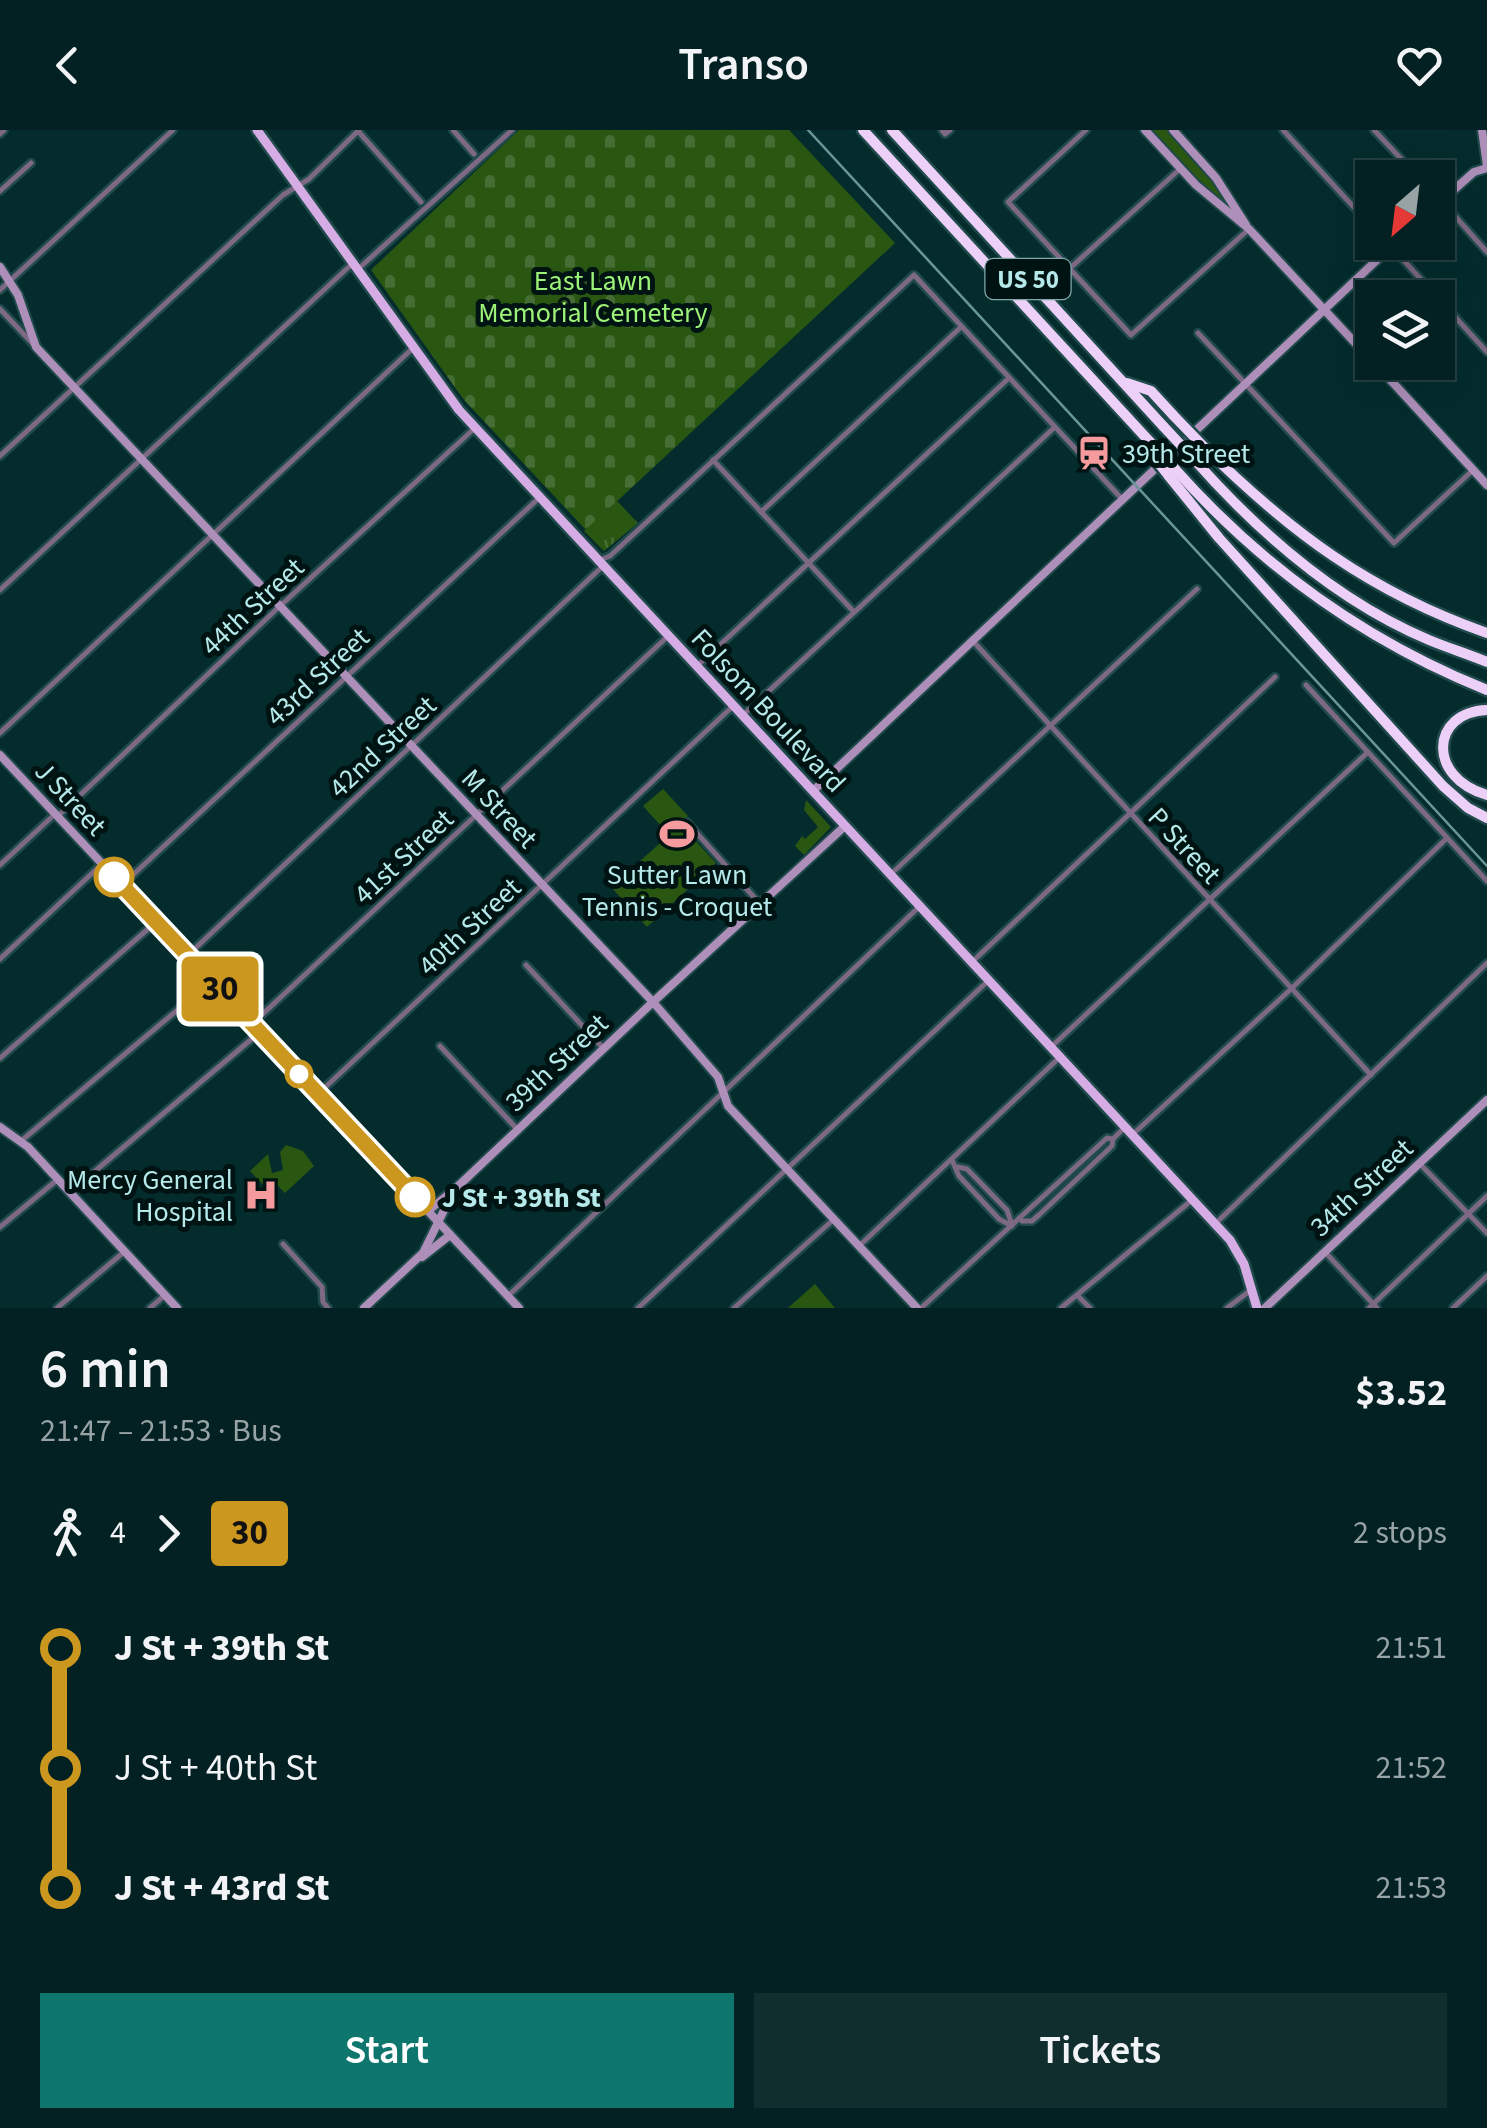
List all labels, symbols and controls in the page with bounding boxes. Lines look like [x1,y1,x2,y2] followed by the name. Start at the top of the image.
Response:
[678,33,809,97] text: Transo
[40,38,95,93] icon: back
[1392,38,1447,93] icon: heart
[1355,160,1455,260] north arrow
[1355,160,1455,380] map controls
[986,259,1070,299] road number: US 50
[478,261,708,333] park label: East Lawn Memorial Cemetery
[1355,280,1455,380] button: layers
[1075,434,1113,472] station icon: 39th Street
[1122,434,1251,474] place label: 39th Street
[192,548,314,665] street label: 44th Street
[257,618,379,735] street label: 43rd Street
[682,620,855,802] street label: Folsom Boulevard
[320,686,446,807] street label: 42nd Street
[25,752,116,845] street label: J Street
[452,760,547,858] street label: M Street
[345,799,463,914] street label: 41st Street
[1138,799,1230,893] street label: P Street
[658,815,696,853] sports icon: Sutter Lawn Tennis - Croquet
[582,855,773,927] place label: Sutter Lawn Tennis - Croquet
[95,858,133,896] unlabelled marker
[409,868,531,985] street label: 40th Street
[175,956,265,1022] line badge: 30
[202,964,238,1014] text: 30
[496,1004,618,1121] street label: 39th Street
[286,1061,312,1087] unlabelled marker
[1301,1129,1423,1246] street label: 34th Street
[67,1160,233,1232] place label: Mercy General Hospital
[242,1176,280,1214] hospital icon: Mercy General Hospital
[396,1178,434,1216] marker: J St + 39th St
[442,1178,601,1218] place label: J St + 39th St
[40,1331,171,1409] text: 6 min
[1355,1366,1447,1420] text: $3.52
[40,1408,282,1454] text: 21:47 – 21:53 · Bus
[40,1506,95,1561] icon: walk
[141,1506,196,1561] icon: forward
[231,1508,268,1558] text: 30
[110,1510,126,1556] text: 4
[1353,1510,1447,1556] text: 2 stops
[114,1621,329,1675] text: J St + 39th St
[1375,1625,1447,1671] text: 21:51
[114,1741,317,1795] text: J St + 40th St
[1375,1745,1447,1791] text: 21:52
[114,1861,330,1915] text: J St + 43rd St
[1375,1865,1447,1911] text: 21:53
[40,1993,734,2108] button: Start
[754,1993,1447,2108] button: Tickets

